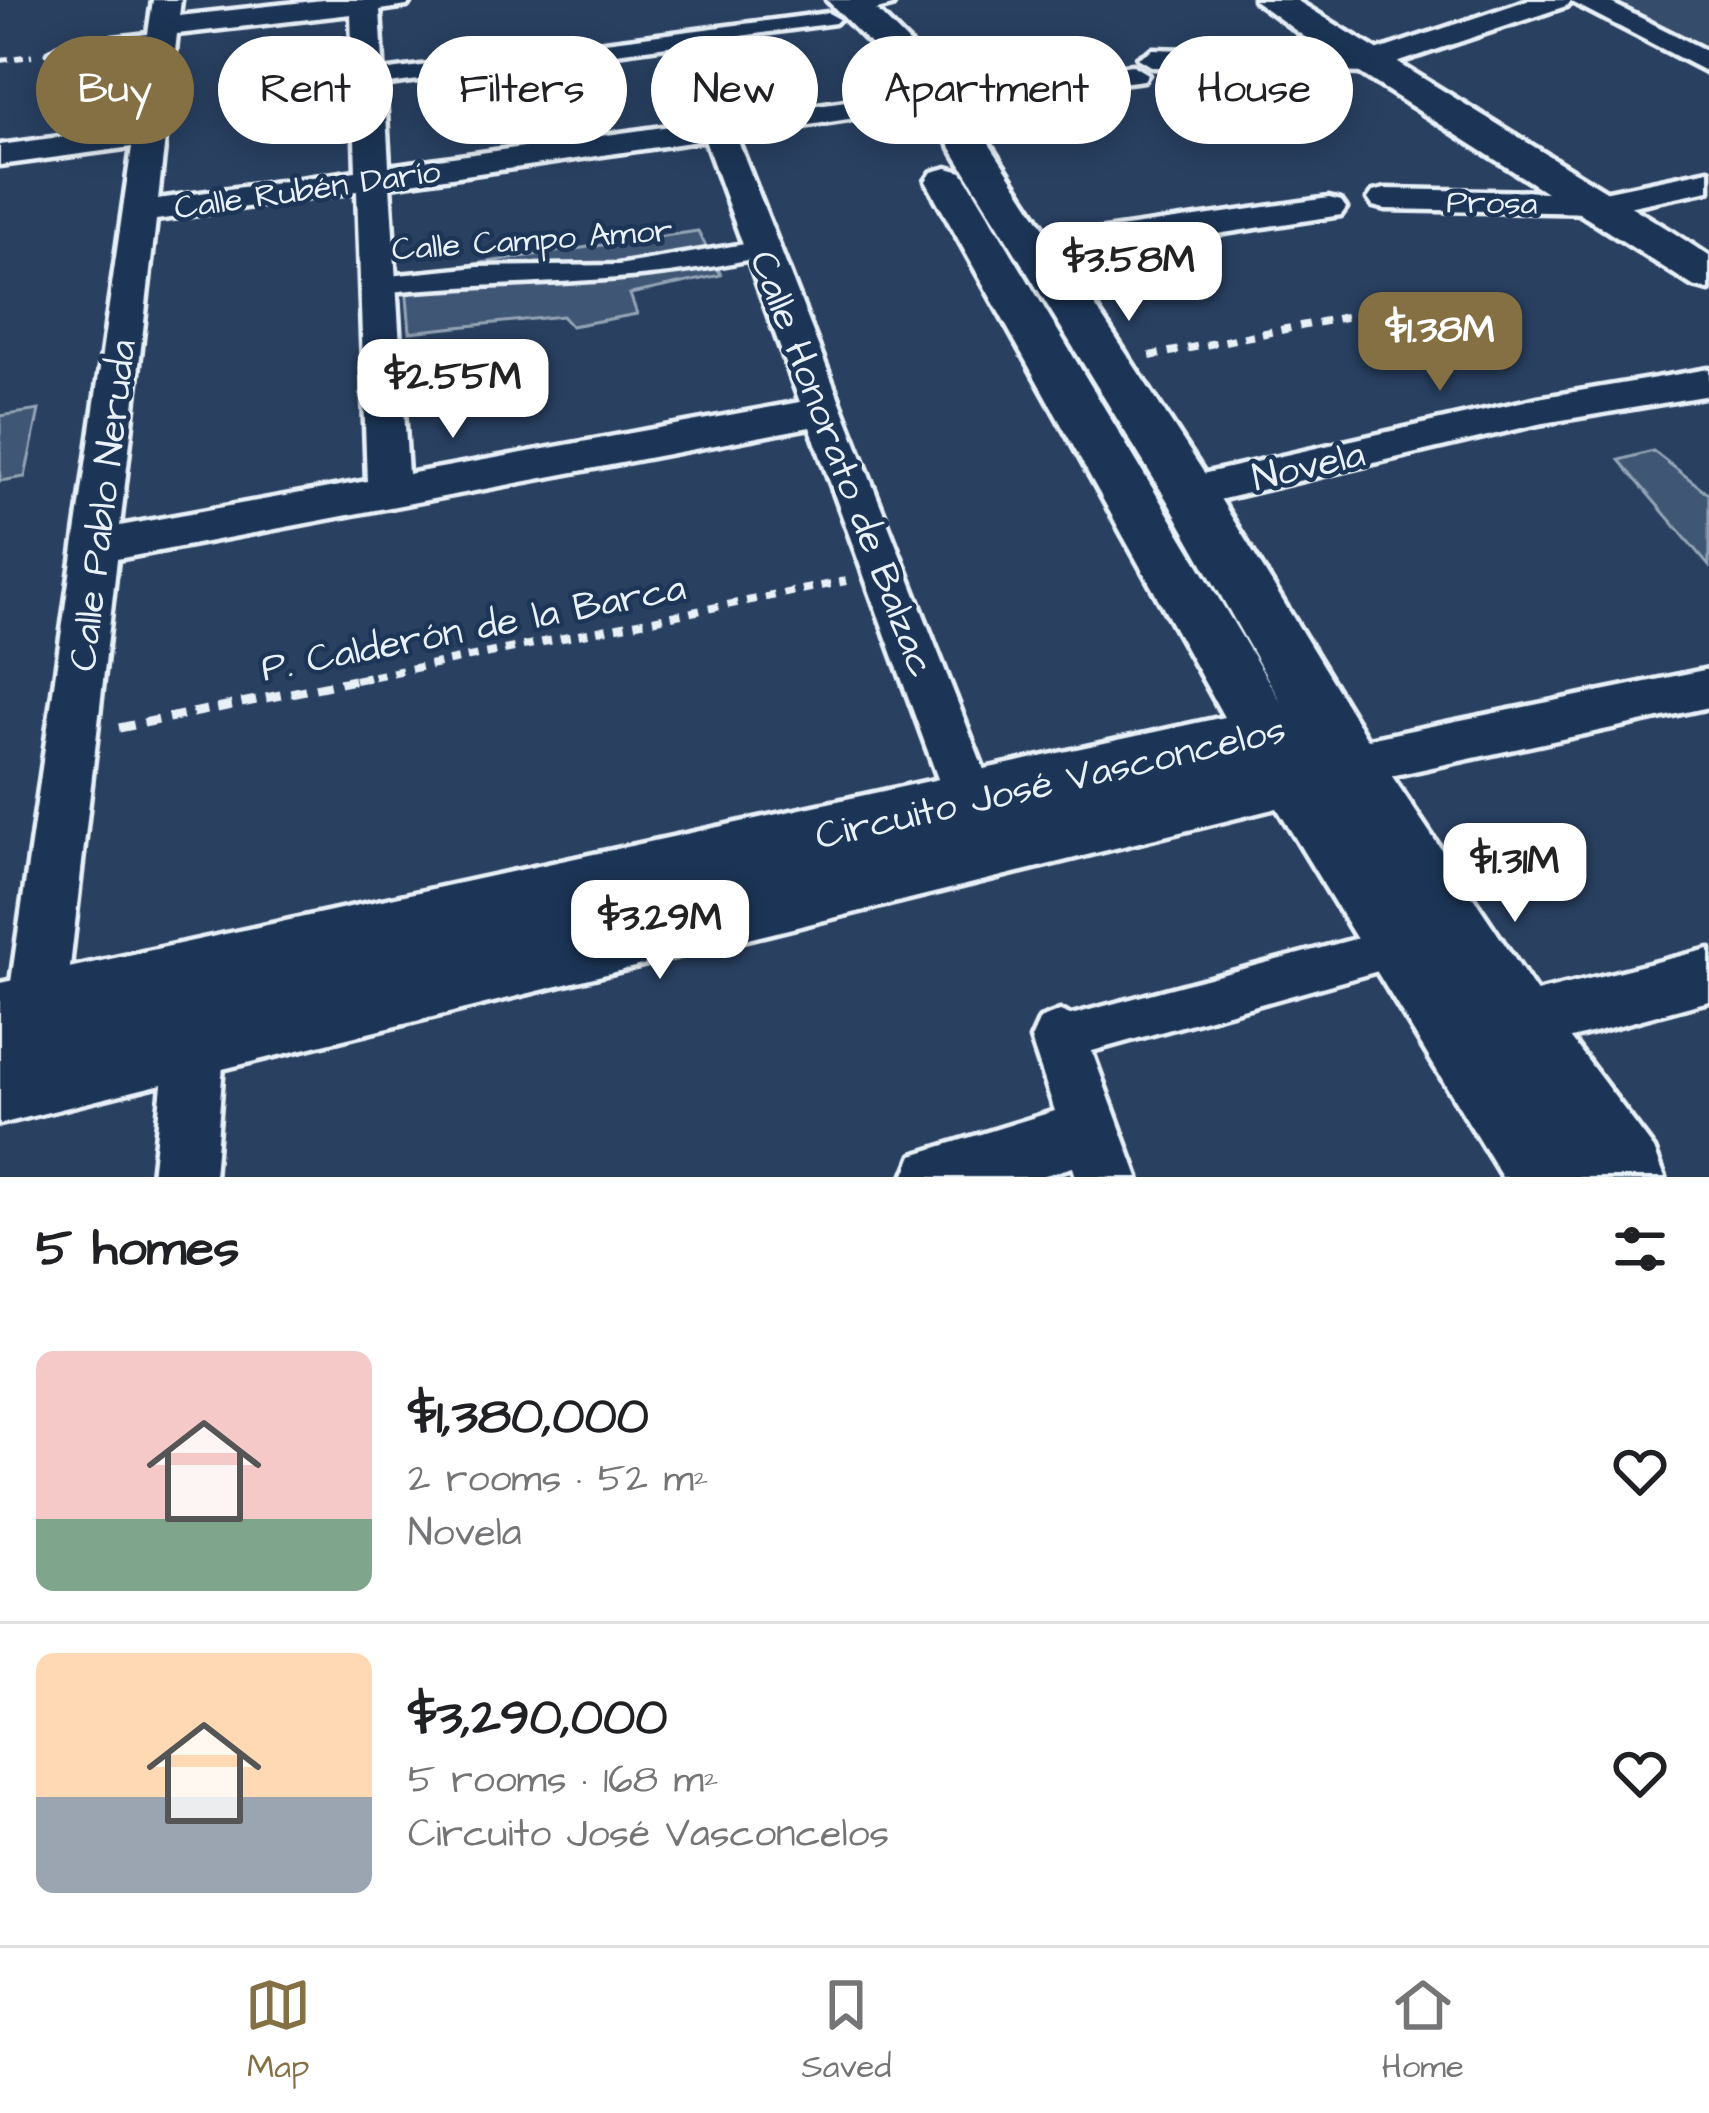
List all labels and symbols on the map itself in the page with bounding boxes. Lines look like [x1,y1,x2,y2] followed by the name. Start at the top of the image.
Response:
[171,148,444,231] street label: Calle Rubén Darío
[1446,179,1538,227] street label: Prosa
[390,207,674,273] street label: Calle Campo Amor
[1031,222,1227,324] pin: $3.58M
[735,243,947,685] street label: Calle Honorato de Balzac
[1342,292,1538,394] pin: $1.38M
[57,336,151,674] street label: Calle Pablo Neruda
[355,339,551,441] pin: $2.55M
[1247,428,1370,506] street label: Novela
[257,561,690,697] street label: P. Calderón de la Barca
[810,704,1291,864] street label: Circuito José Vasconcelos
[1417,823,1613,925] pin: $1.31M
[562,880,758,982] pin: $3.29M

